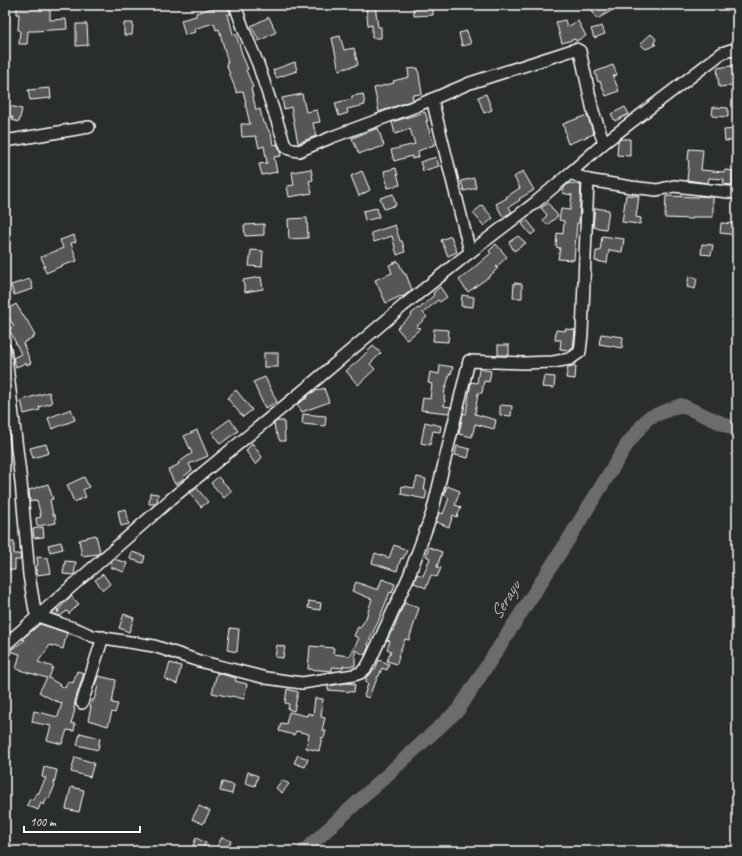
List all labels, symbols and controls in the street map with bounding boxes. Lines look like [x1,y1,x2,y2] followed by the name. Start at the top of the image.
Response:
[485,575,526,623] water label: Serayu
[24,808,140,834] scale bar
[30,814,57,830] text: 100 m

